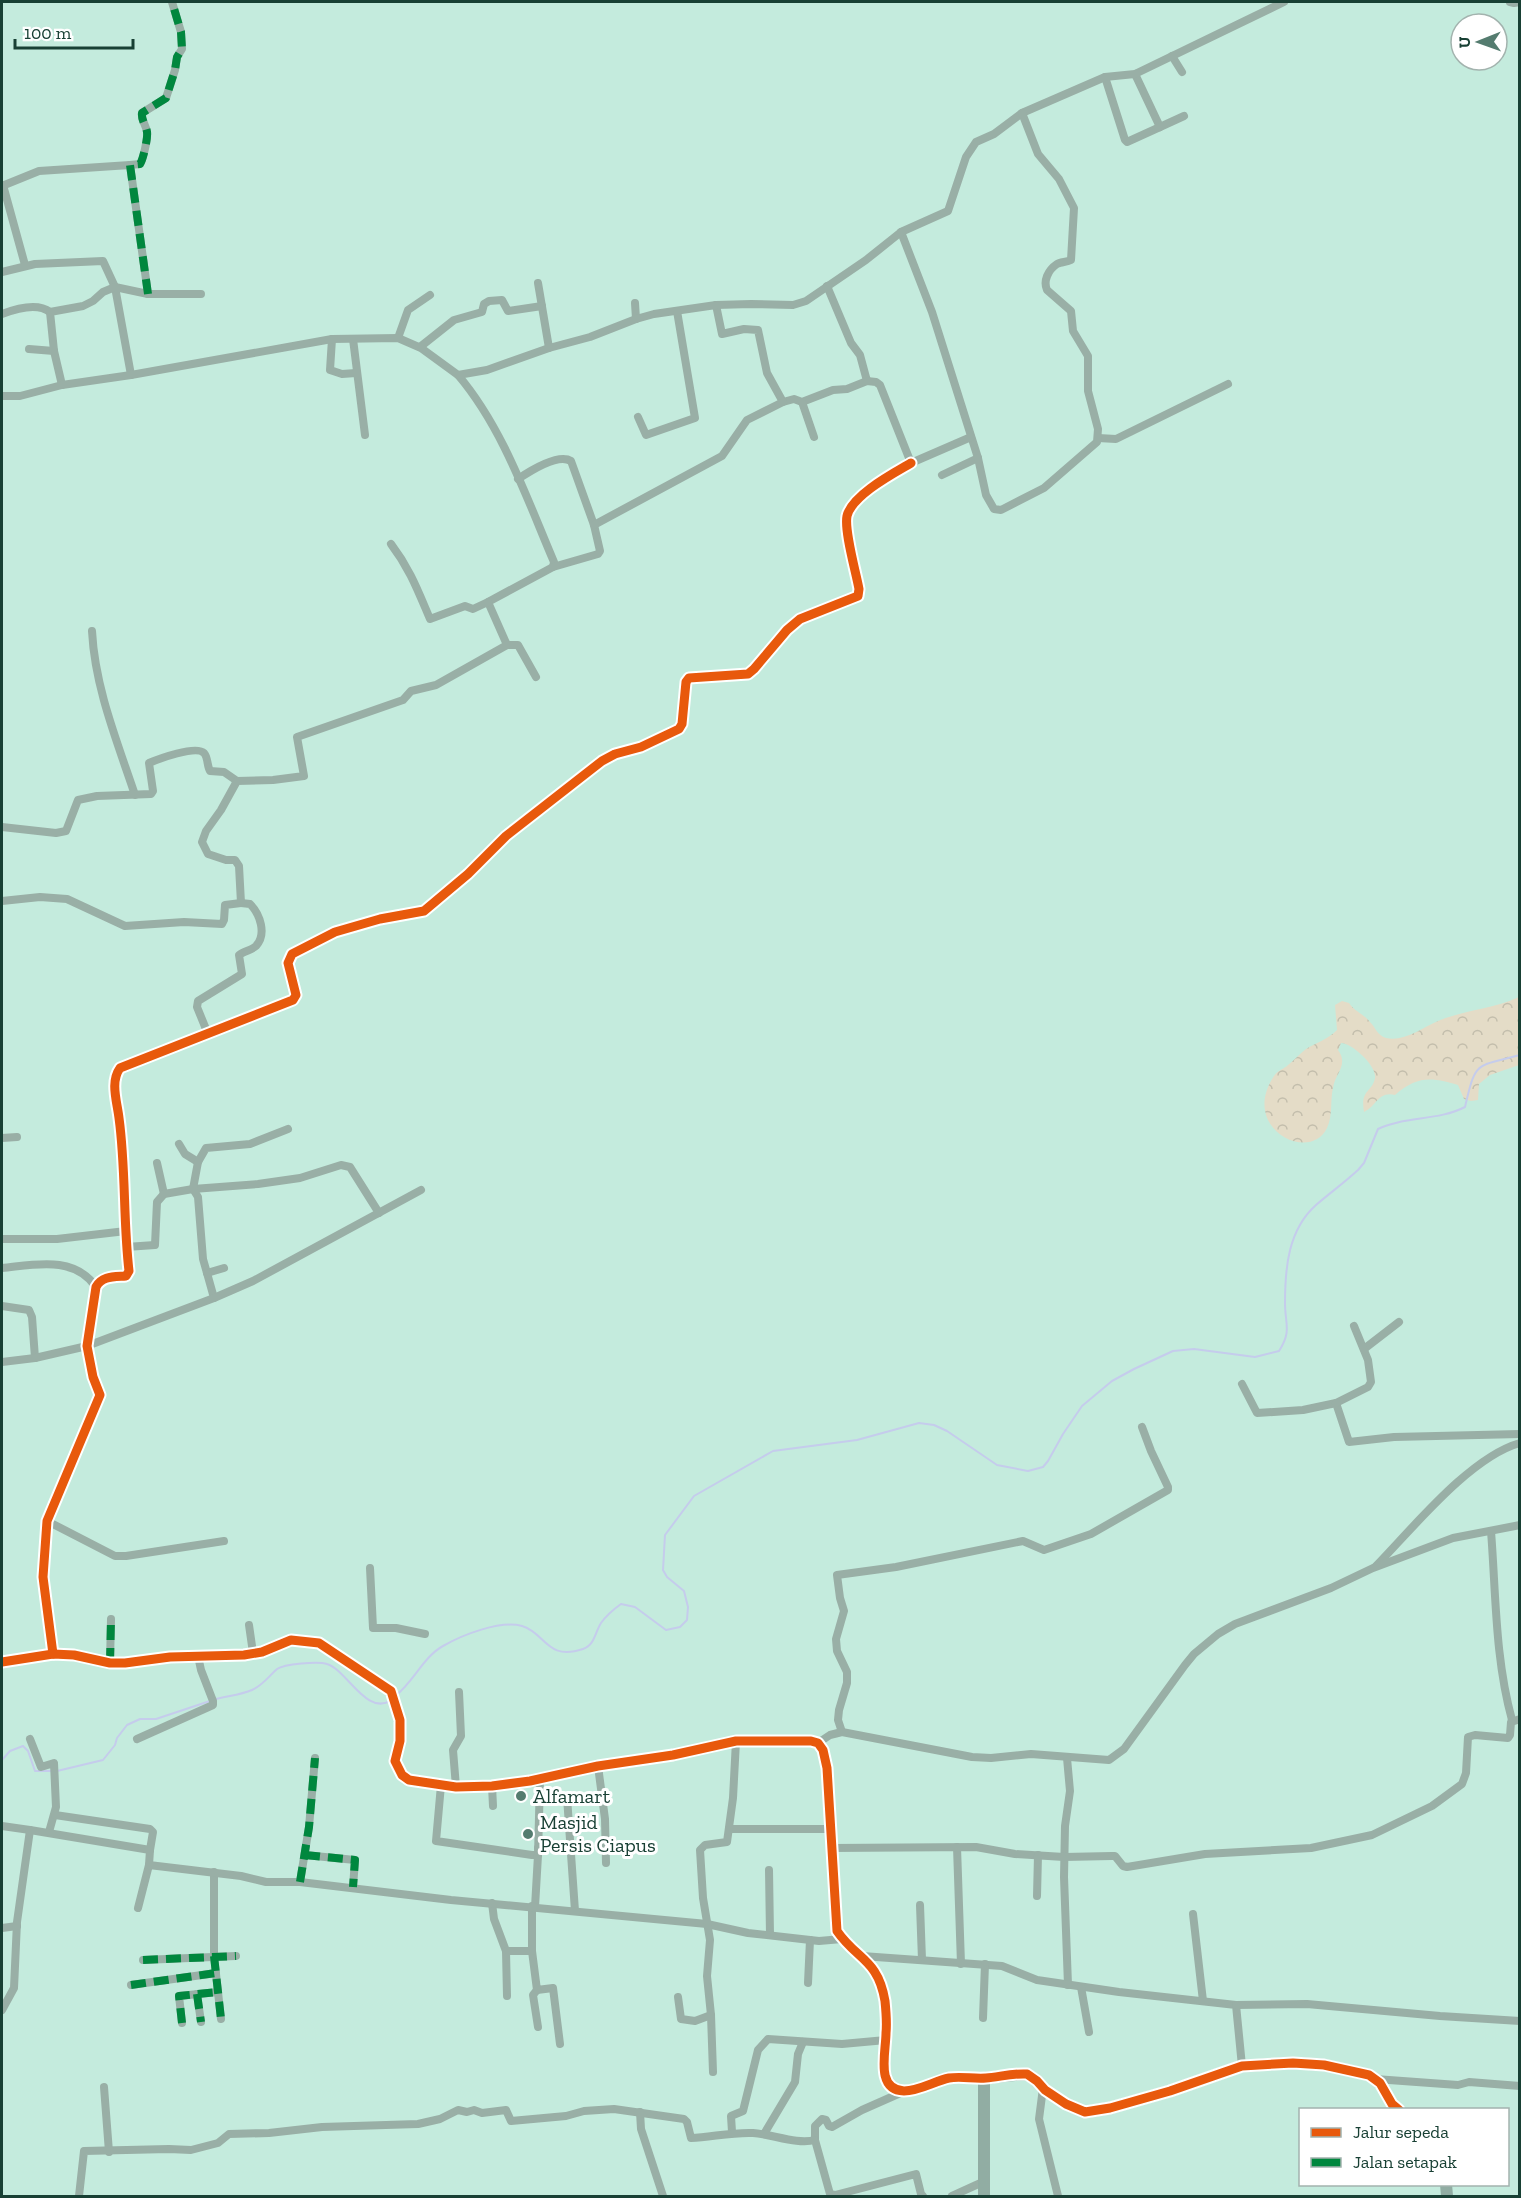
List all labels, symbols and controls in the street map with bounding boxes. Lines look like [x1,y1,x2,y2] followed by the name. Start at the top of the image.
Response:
[15,12,134,50] scale bar
[1449,12,1509,72] north arrow
[24,22,72,44] text: 100 m
[1455,36,1474,48] text: U
[533,1784,611,1808] place label: Alfamart
[514,1789,528,1803] marker: Alfamart
[540,1810,656,1857] place label: Masjid Persis Ciapus
[521,1827,535,1841] marker: Masjid Persis Ciapus
[1299,2108,1509,2186] legend
[1353,2121,1449,2143] text: Jalur sepeda
[1353,2151,1458,2173] text: Jalan setapak

